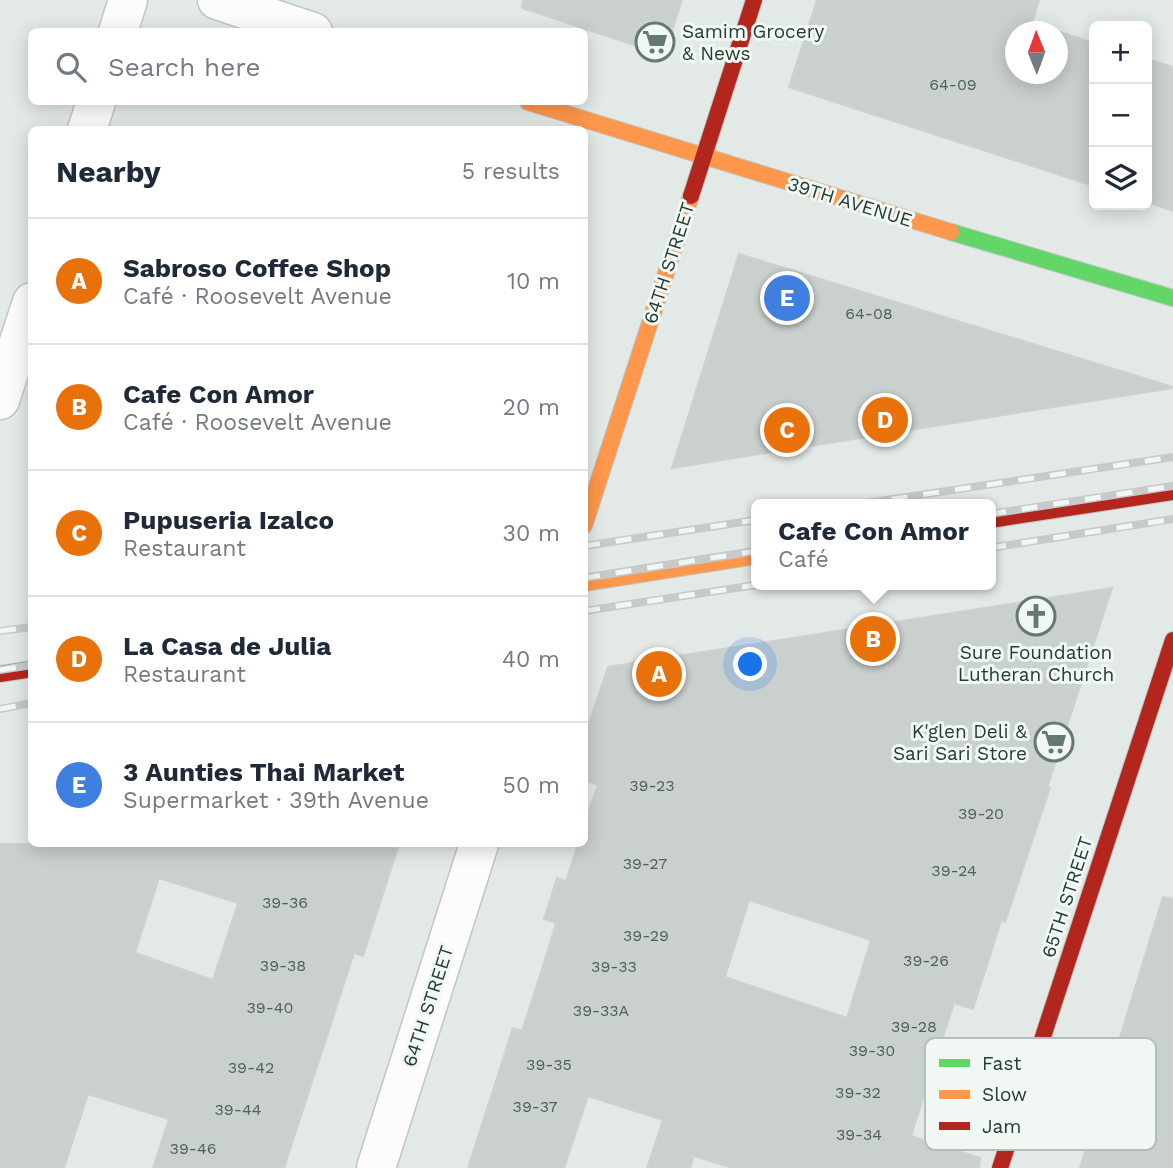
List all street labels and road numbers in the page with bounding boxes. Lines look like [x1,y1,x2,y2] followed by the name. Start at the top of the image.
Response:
[785,172,915,232] street label: 39TH AVENUE
[639,199,699,327] street label: 64TH STREET
[1037,834,1097,960] street label: 65TH STREET
[398,942,458,1070] street label: 64TH STREET

